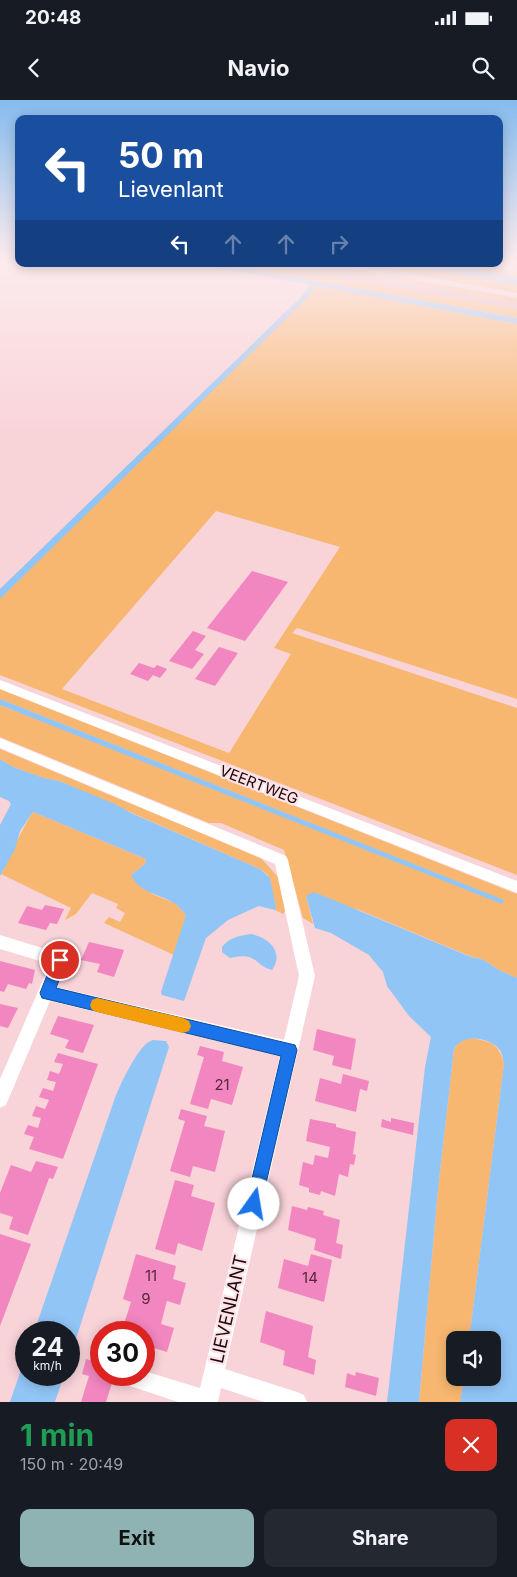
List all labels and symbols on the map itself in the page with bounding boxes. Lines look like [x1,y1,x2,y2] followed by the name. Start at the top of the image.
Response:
[217,761,301,808] street label: VEERTWEG
[39,939,81,981] pin
[214,1075,230,1094] house number: 21
[227,1177,279,1229] position arrow
[206,1253,251,1365] street label: LIEVENLANT
[145,1266,157,1285] house number: 11
[302,1268,318,1287] house number: 14
[141,1289,151,1308] house number: 9
[90,1321,155,1386] speed limit sign: 30

